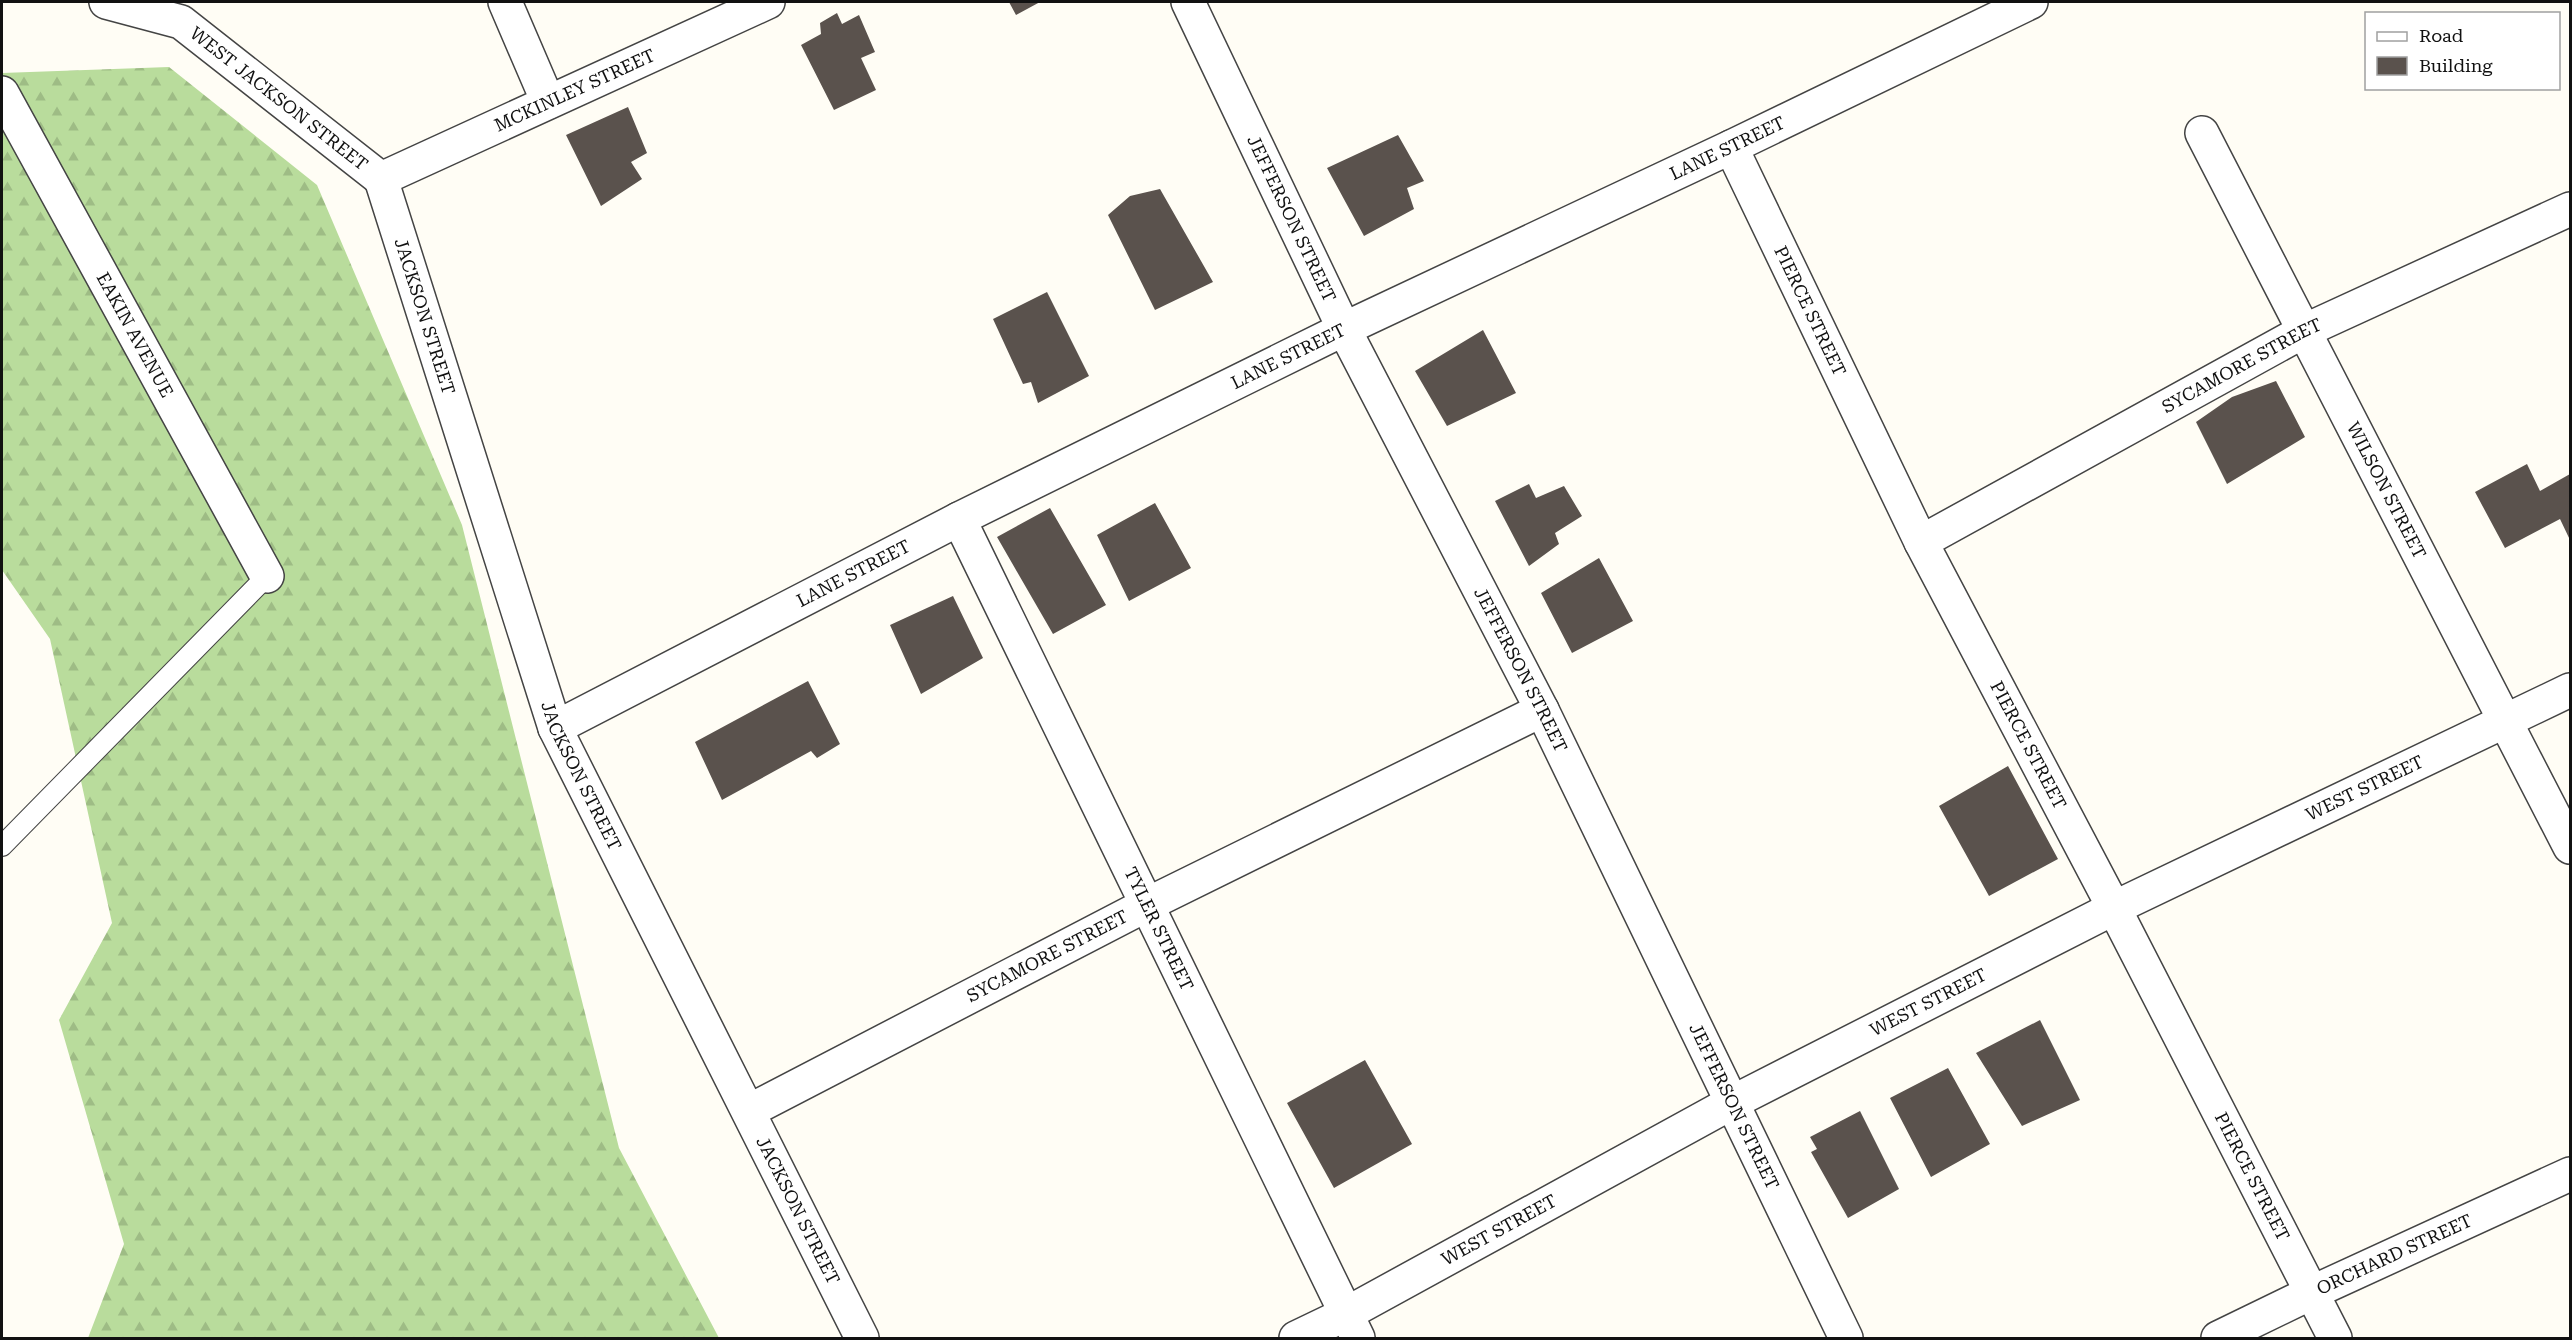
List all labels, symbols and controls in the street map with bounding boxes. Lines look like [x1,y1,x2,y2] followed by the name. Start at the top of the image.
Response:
[2365,12,2560,90] legend
[186,22,372,175] street label: WEST JACKSON STREET
[2419,25,2464,46] text: Road
[491,44,658,136] street label: MCKINLEY STREET
[2419,55,2493,76] text: Building
[1666,112,1788,184] street label: LANE STREET
[1243,132,1340,305] street label: JEFFERSON STREET
[390,235,460,397] street label: JACKSON STREET
[1770,242,1851,379] street label: PIERCE STREET
[93,269,178,401] street label: EAKIN AVENUE
[2158,313,2325,417] street label: SYCAMORE STREET
[1227,319,1349,393] street label: LANE STREET
[2343,418,2431,562] street label: WILSON STREET
[793,535,913,611] street label: LANE STREET
[1470,584,1572,755] street label: JEFFERSON STREET
[1986,677,2071,812] street label: PIERCE STREET
[537,699,626,854] street label: JACKSON STREET
[2302,751,2427,825] street label: WEST STREET
[1120,864,1198,994] street label: TYLER STREET
[963,905,1131,1006] street label: SYCAMORE STREET
[1866,964,1990,1040] street label: WEST STREET
[1685,1020,1783,1193] street label: JEFFERSON STREET
[2211,1108,2294,1244] street label: PIERCE STREET
[752,1133,844,1288] street label: JACKSON STREET
[1438,1190,1560,1270] street label: WEST STREET
[2313,1209,2475,1299] street label: ORCHARD STREET

